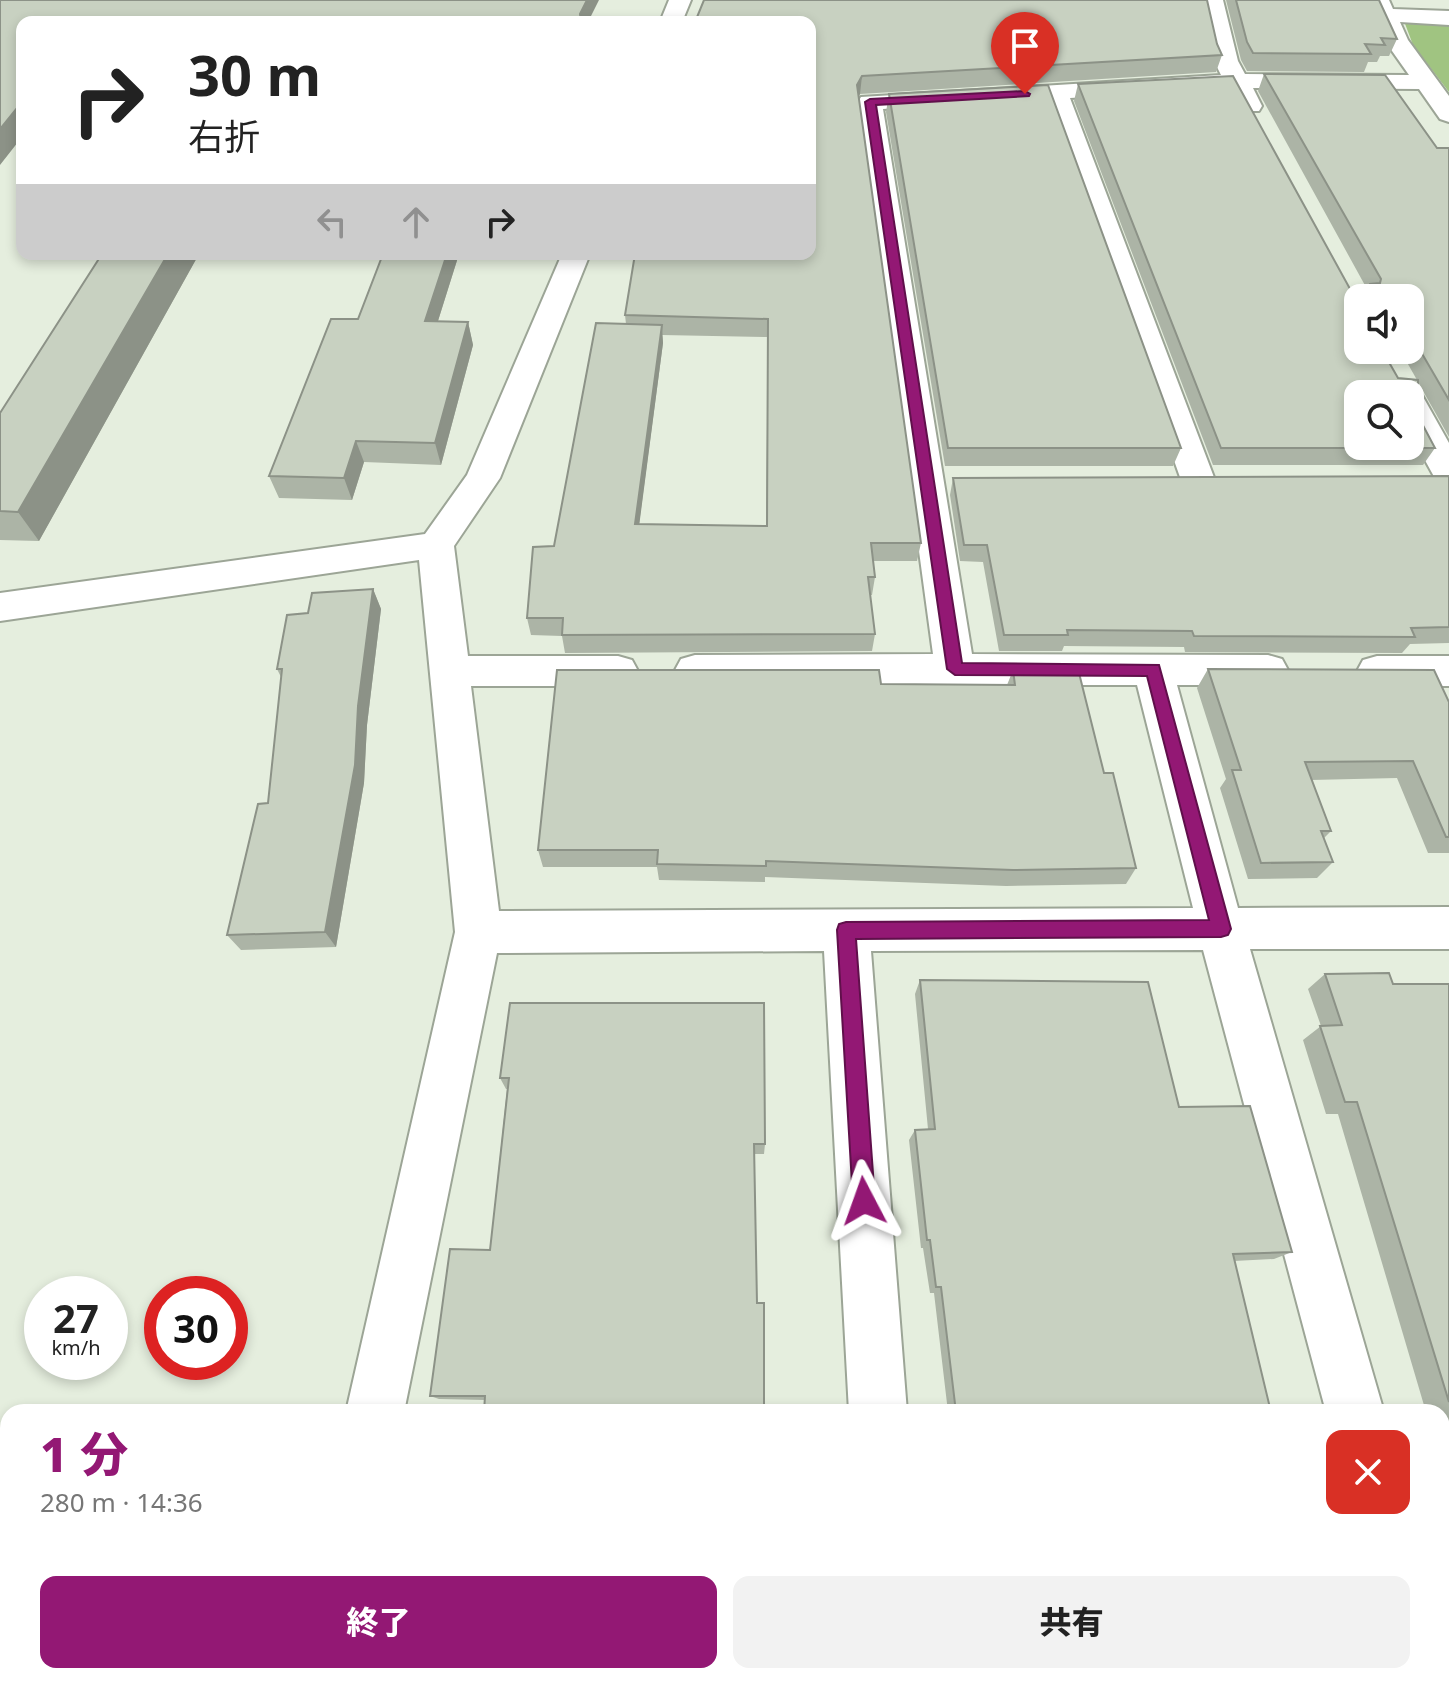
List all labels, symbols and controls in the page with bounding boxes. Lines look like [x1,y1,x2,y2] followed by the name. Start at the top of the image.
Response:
[991,12,1059,94] pin
[1003,24,1047,68] icon: arrive
[188,36,321,112] text: 30 m
[56,48,160,152] icon: right
[188,112,260,161] text: 右折
[310,200,354,244] icon: left
[394,200,438,244] icon: ahead
[478,200,522,244] icon: right
[1344,284,1424,460] map controls
[1344,284,1424,364] button: sound
[1344,380,1424,460] button: search
[822,1159,906,1243] position arrow
[144,1276,248,1380] speed limit sign: 30
[53,1290,99,1345] text: 27
[51,1334,101,1361] text: km/h
[40,1421,128,1486] text: 1 分
[1326,1430,1410,1514] button: close
[40,1484,203,1520] text: 280 m · 14:36
[40,1576,717,1668] button: 終了
[733,1576,1410,1668] button: 共有

